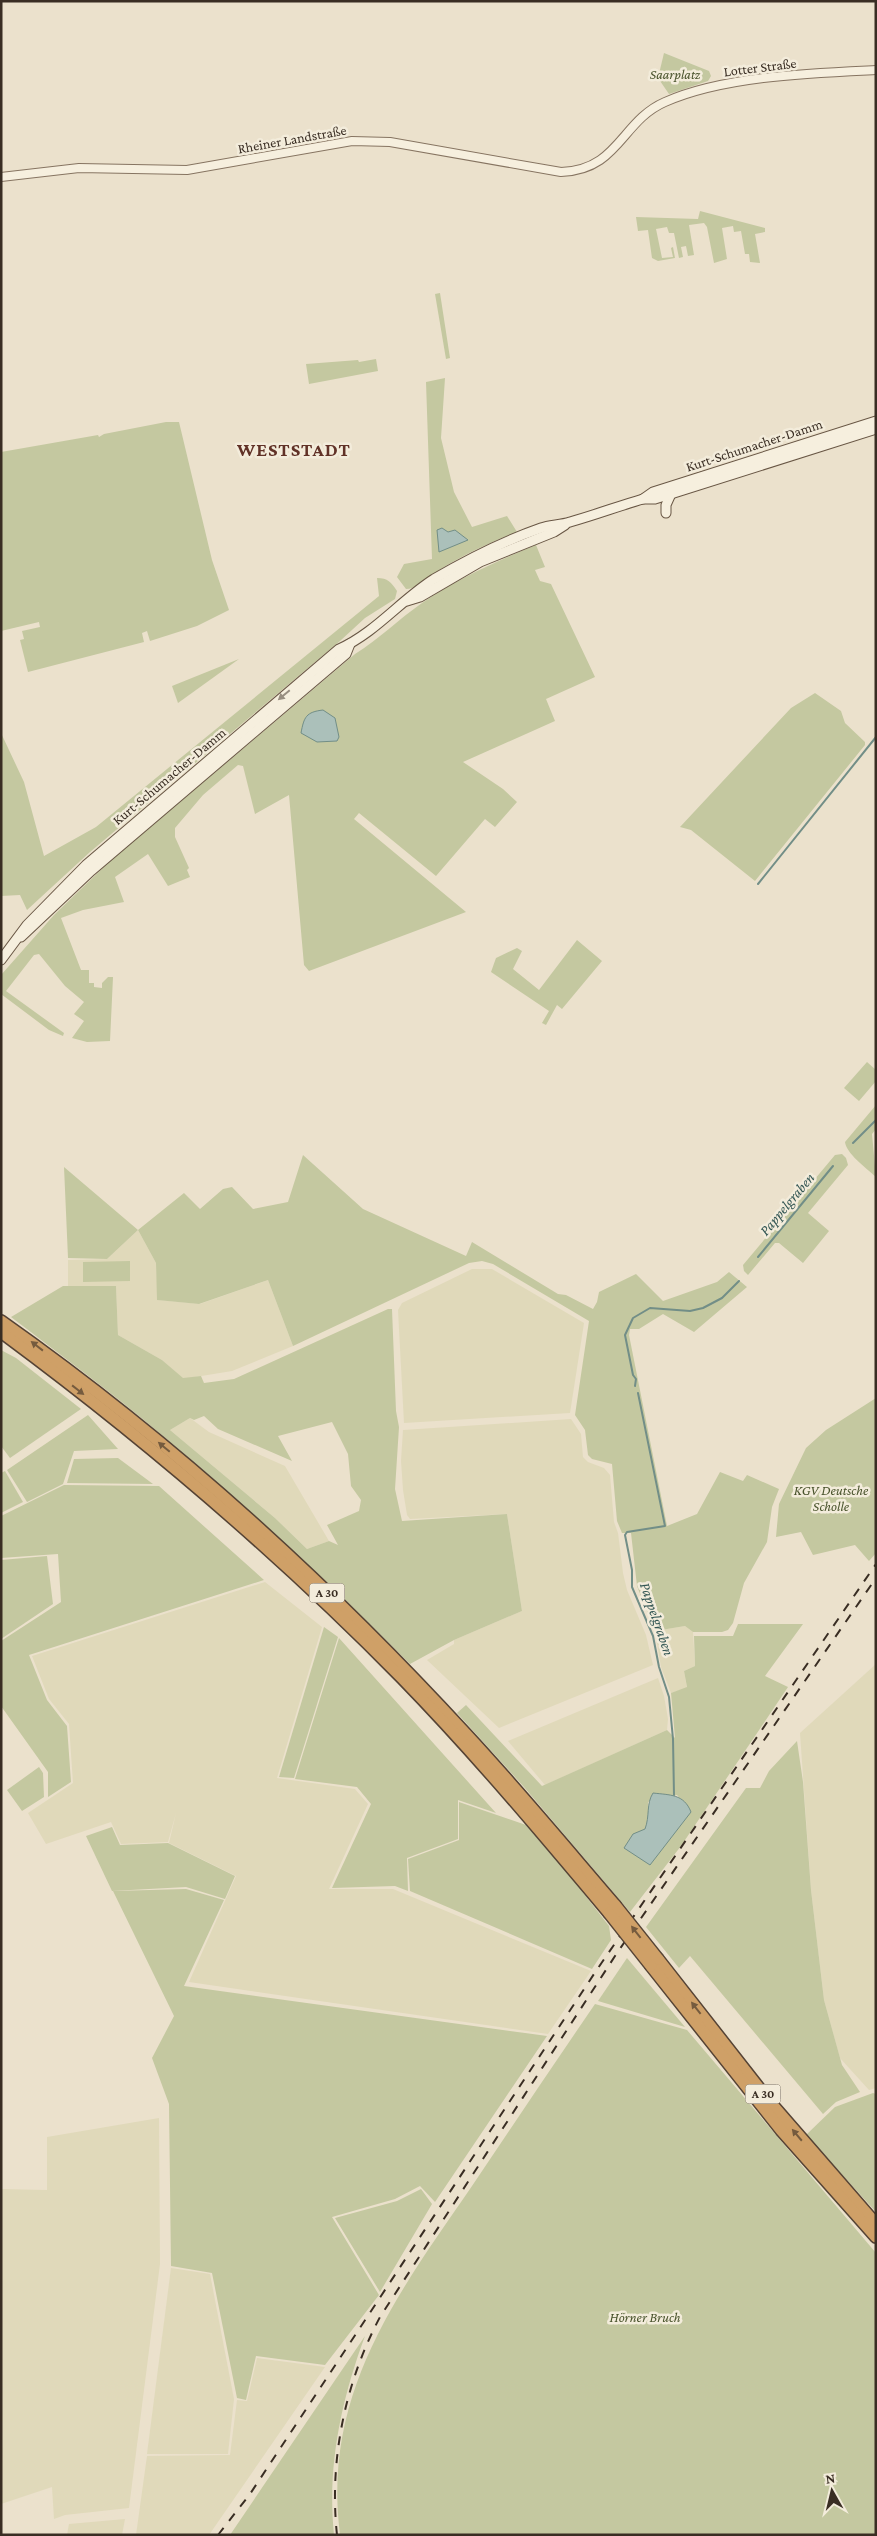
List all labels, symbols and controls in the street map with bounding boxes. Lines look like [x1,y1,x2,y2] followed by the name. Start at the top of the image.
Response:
[723,55,797,79] street label: Lotter Straße
[650,66,701,82] park label: Saarplatz
[236,122,348,156] street label: Rheiner Landstraße
[684,415,824,475] street label: Kurt-Schumacher-Damm
[236,439,351,460] district label: WESTSTADT
[278,690,291,701] one-way arrow
[109,724,229,828] street label: Kurt-Schumacher-Damm
[756,1169,819,1239] water label: Pappelgraben
[30,1341,44,1351] one-way arrow
[71,1385,84,1396] one-way arrow
[158,1442,170,1453] one-way arrow
[794,1482,869,1514] park label: KGV Deutsche Scholle
[636,1580,677,1658] water label: Pappelgraben
[310,1584,344,1602] road number: A 30
[631,1926,642,1939] one-way arrow
[690,2002,701,2015] one-way arrow
[746,2084,780,2104] road number: A 30
[792,2128,803,2141] one-way arrow
[609,2309,681,2325] park label: Hörner Bruch
[807,2466,857,2516] north arrow
[824,2469,836,2487] text: N

